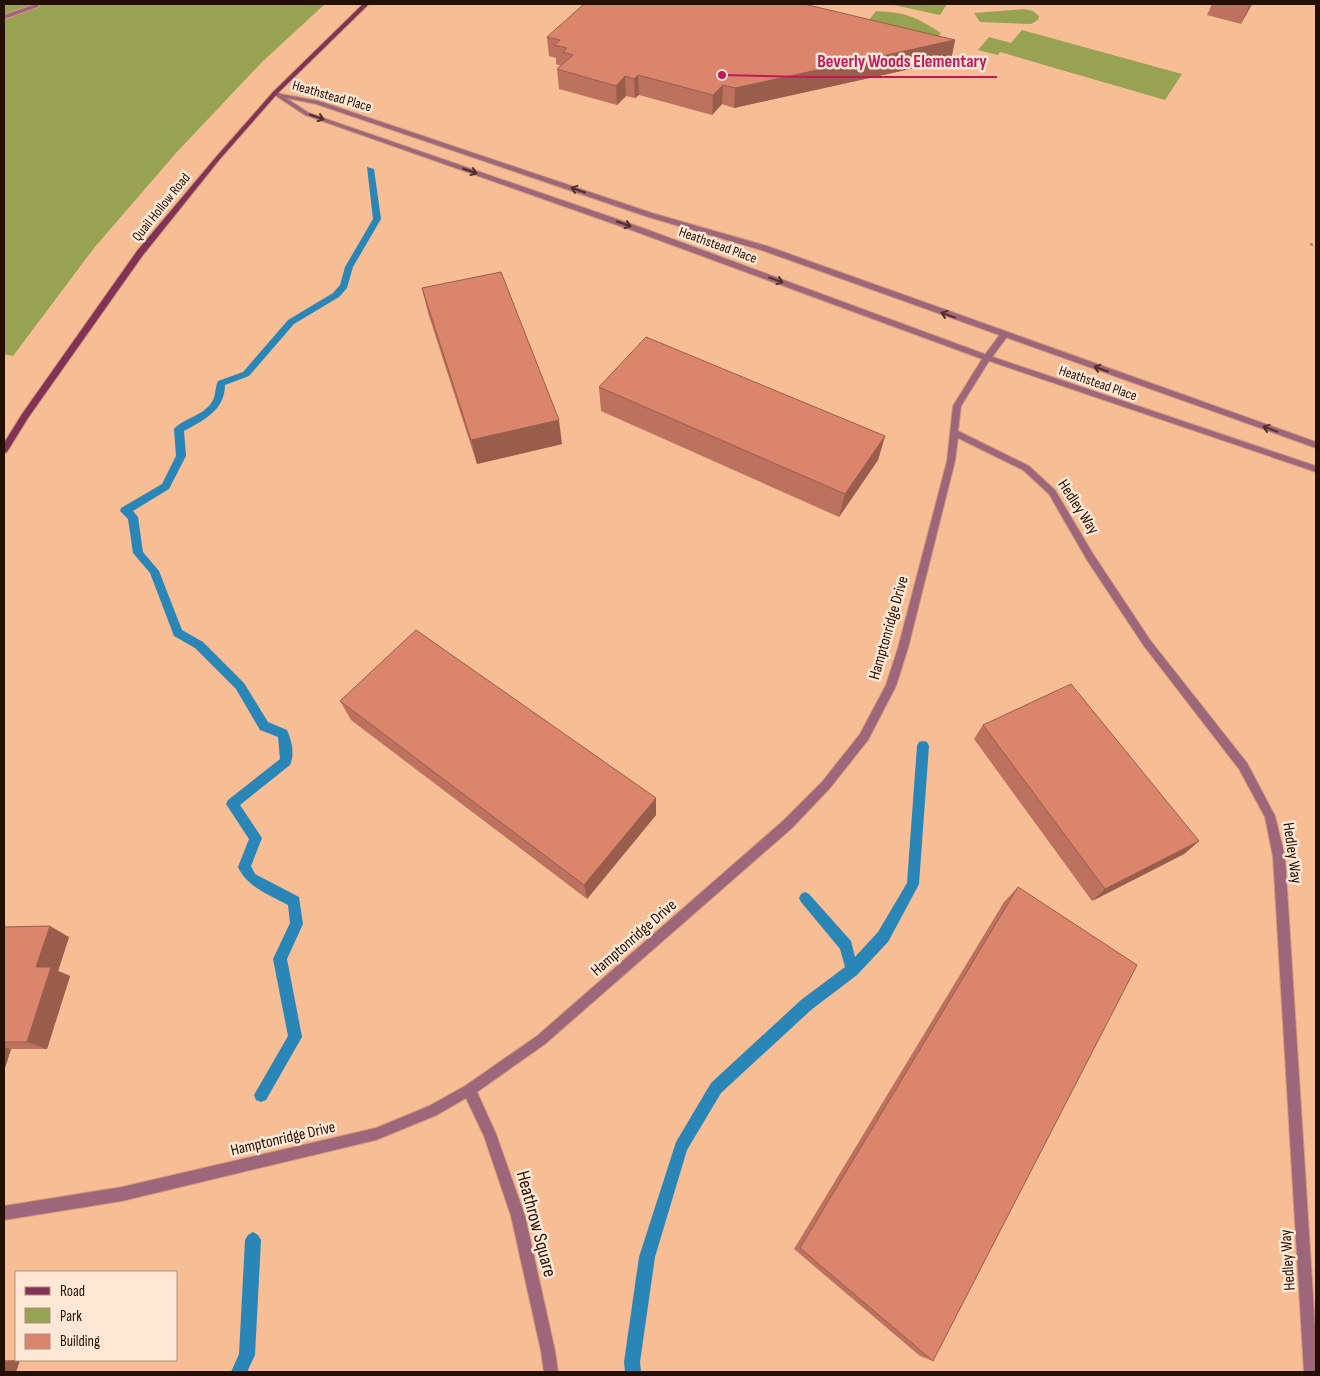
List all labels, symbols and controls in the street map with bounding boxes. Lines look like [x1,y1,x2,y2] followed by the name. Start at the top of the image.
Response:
[807,44,997,77] callout: Beverly Woods Elementary
[817,51,987,72] text: Beverly Woods Elementary
[290,77,374,115] street label: Heathstead Place
[309,113,324,122] one-way arrow
[462,167,478,176] one-way arrow
[128,169,194,245] street label: Quail Hollow Road
[571,185,586,194] one-way arrow
[616,220,631,229] one-way arrow
[677,223,759,267] street label: Heathstead Place
[768,276,784,285] one-way arrow
[940,310,956,319] one-way arrow
[1057,362,1139,404] street label: Heathstead Place
[1093,364,1109,373] one-way arrow
[1263,424,1279,433] one-way arrow
[1053,476,1103,538] street label: Hedley Way
[865,574,913,682] street label: Hamptonridge Drive
[1278,821,1306,885] street label: Hedley Way
[587,896,681,980] street label: Hamptonridge Drive
[229,1118,337,1160] street label: Hamptonridge Drive
[511,1168,561,1280] street label: Heathrow Square
[1276,1229,1300,1291] street label: Hedley Way
[15,1271,178,1361] legend
[60,1282,85,1301] text: Road
[60,1307,82,1326] text: Park
[60,1332,100,1351] text: Building

